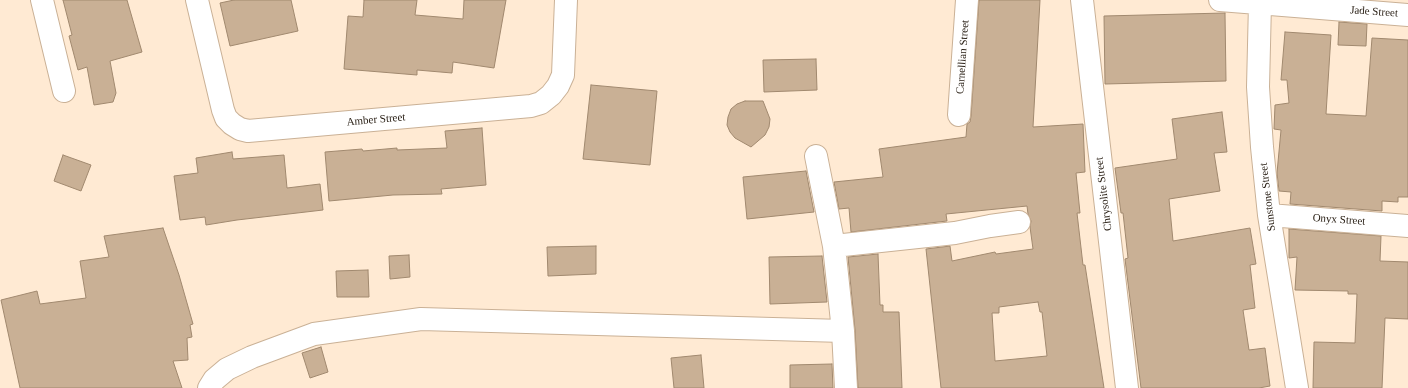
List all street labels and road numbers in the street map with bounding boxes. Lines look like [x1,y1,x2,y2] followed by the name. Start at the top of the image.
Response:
[1350,4,1398,20] street label: Jade Street
[954,20,972,94] street label: Carnellian Street
[346,111,406,129] street label: Amber Street
[1093,156,1115,232] street label: Chrysolite Street
[1257,162,1279,232] street label: Sunstone Street
[1312,212,1366,228] street label: Onyx Street

